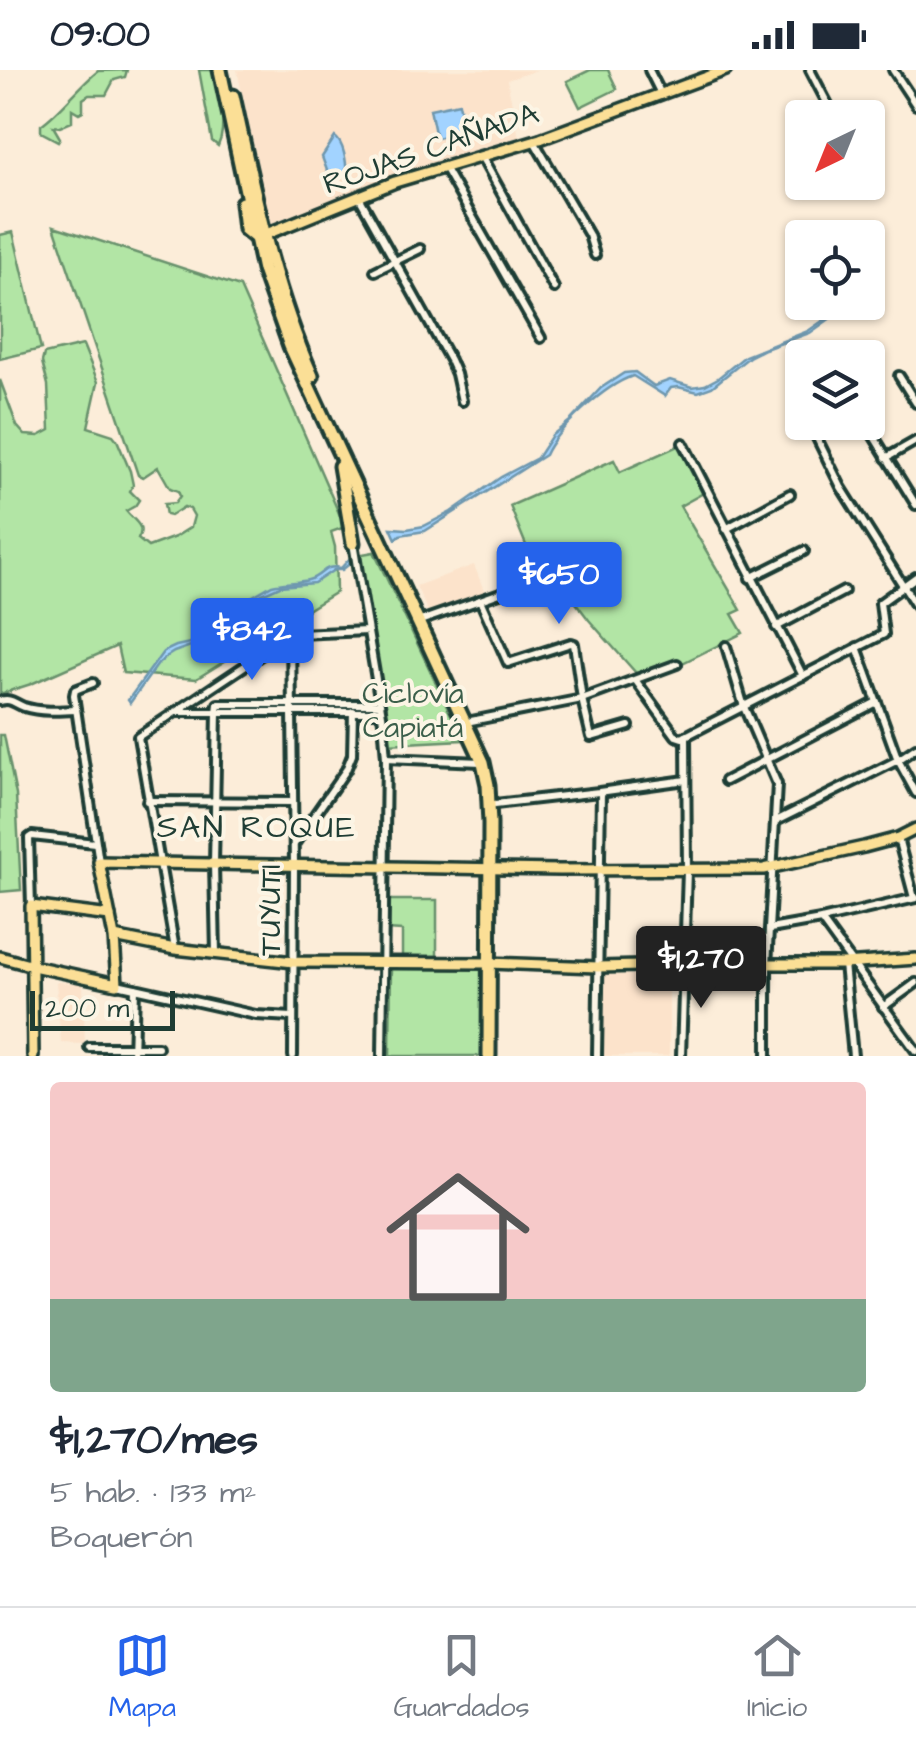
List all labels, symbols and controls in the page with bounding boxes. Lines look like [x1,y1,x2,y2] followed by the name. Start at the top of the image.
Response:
[50,9,150,61] text: 09:00
[318,93,544,205] street label: ROJAS CAÑADA
[785,100,885,200] north arrow
[785,100,885,440] map controls
[785,220,885,320] button: locate
[785,340,885,440] button: layers
[500,542,618,627] pin: $650
[519,552,599,597] text: $650
[193,598,311,683] pin: $842
[213,608,291,653] text: $842
[362,673,464,749] park label: Ciclovía Capiatá
[157,805,357,850] district label: SAN ROQUE
[250,864,292,956] street label: TUYUTI
[620,926,782,1011] pin: $1,270
[658,936,744,981] text: $1,270
[30,986,175,1030] scale bar
[45,989,129,1028] text: 200 m
[368,1147,548,1327] icon: home
[50,1412,258,1470] text: $1,270/mes
[50,1470,257,1515] text: 5 hab. · 133 m²
[50,1515,192,1560] text: Boquerón
[109,1628,176,1727] tab: Mapa
[394,1628,530,1727] tab: Guardados
[747,1628,807,1727] tab: Inicio

